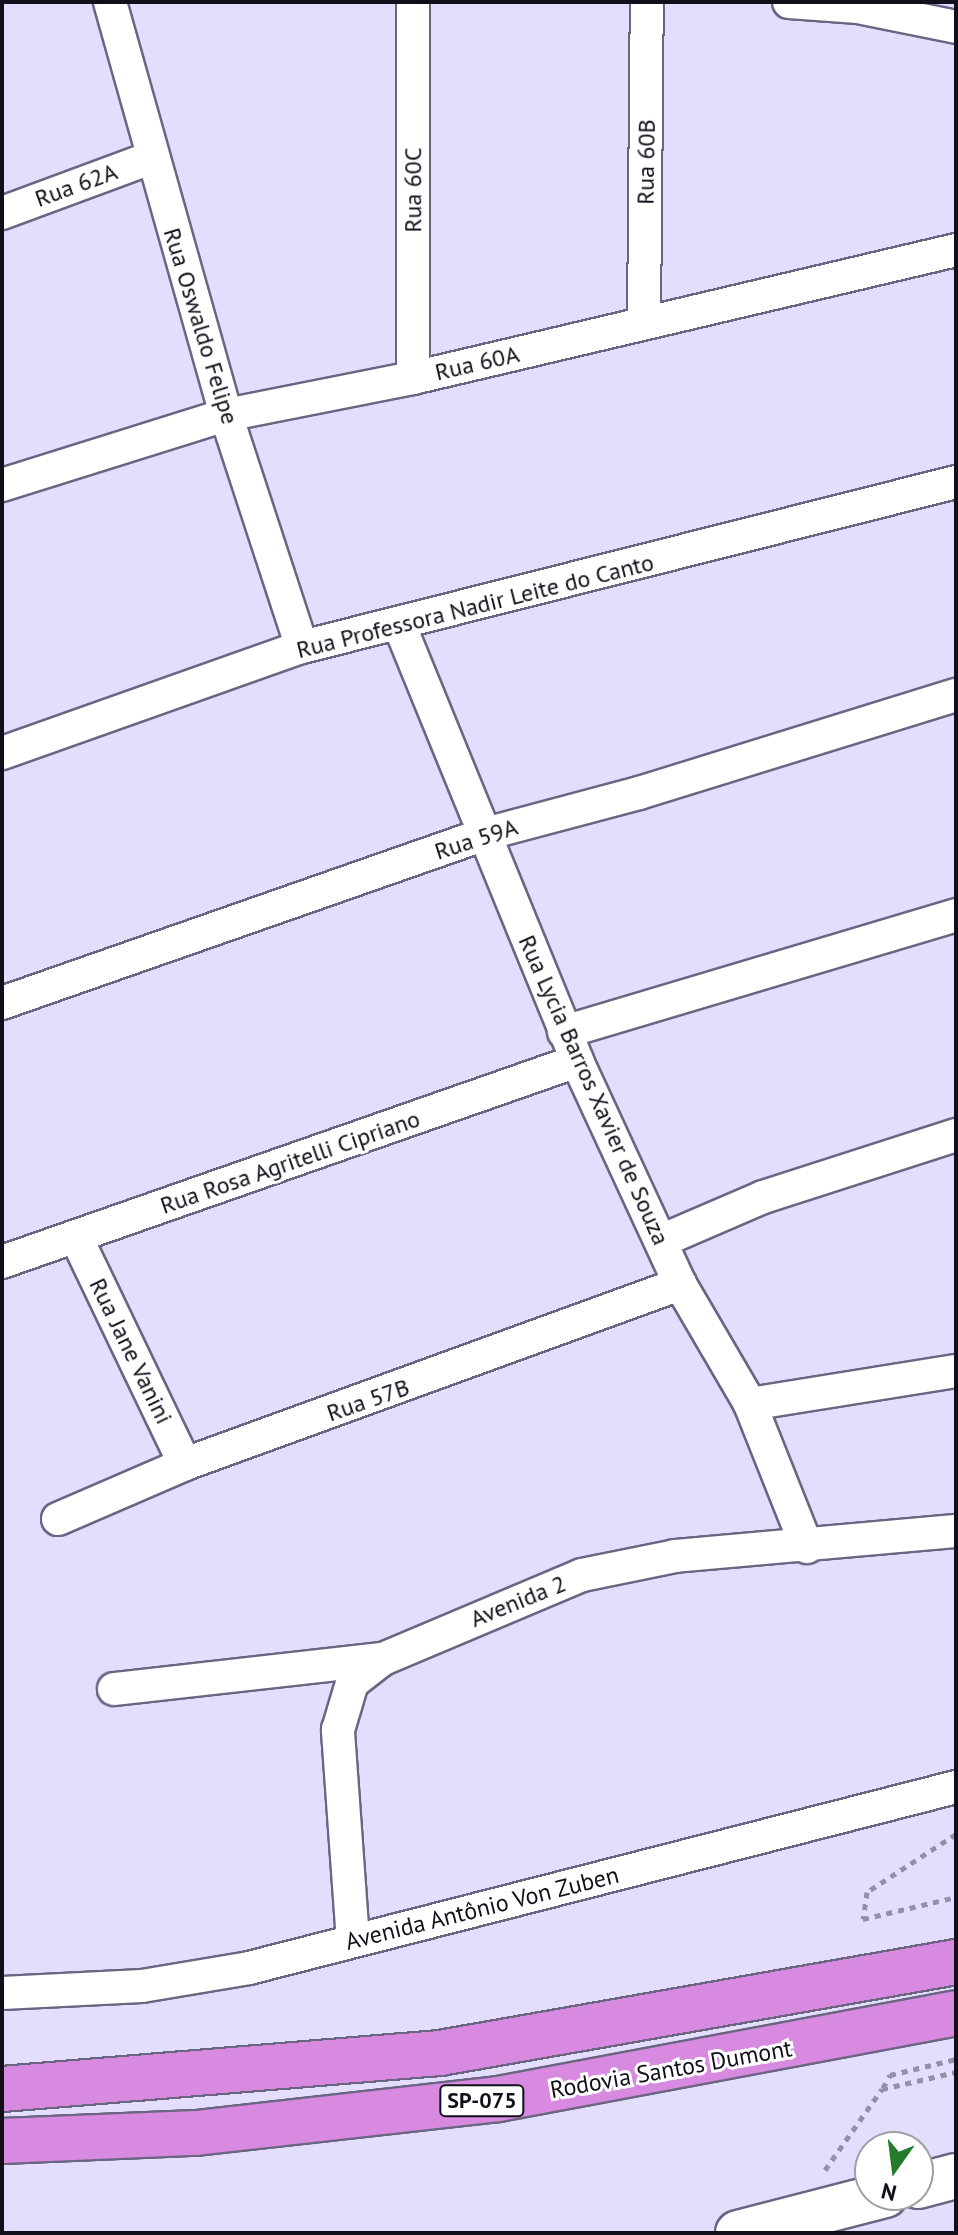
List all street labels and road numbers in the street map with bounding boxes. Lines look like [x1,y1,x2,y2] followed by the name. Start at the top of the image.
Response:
[631,119,661,205] street label: Rua 60B
[399,147,427,233] street label: Rua 60C
[31,157,121,213] street label: Rua 62A
[157,224,245,428] street label: Rua Oswaldo Felipe
[432,339,522,387] street label: Rua 60A
[293,548,657,664] street label: Rua Professora Nadir Leite do Canto
[431,812,521,866] street label: Rua 59A
[512,930,676,1250] street label: Rua Lycia Barros Xavier de Souza
[156,1104,424,1220] street label: Rua Rosa Agritelli Cipriano
[83,1273,179,1429] street label: Rua Jane Vanini
[323,1372,413,1428] street label: Rua 57B
[466,1569,570,1633] street label: Avenida 2
[341,1860,623,1956] street label: Avenida Antônio Von Zuben
[548,2034,794,2104] street label: Rodovia Santos Dumont
[438,2083,526,2119] road number: SP-075

